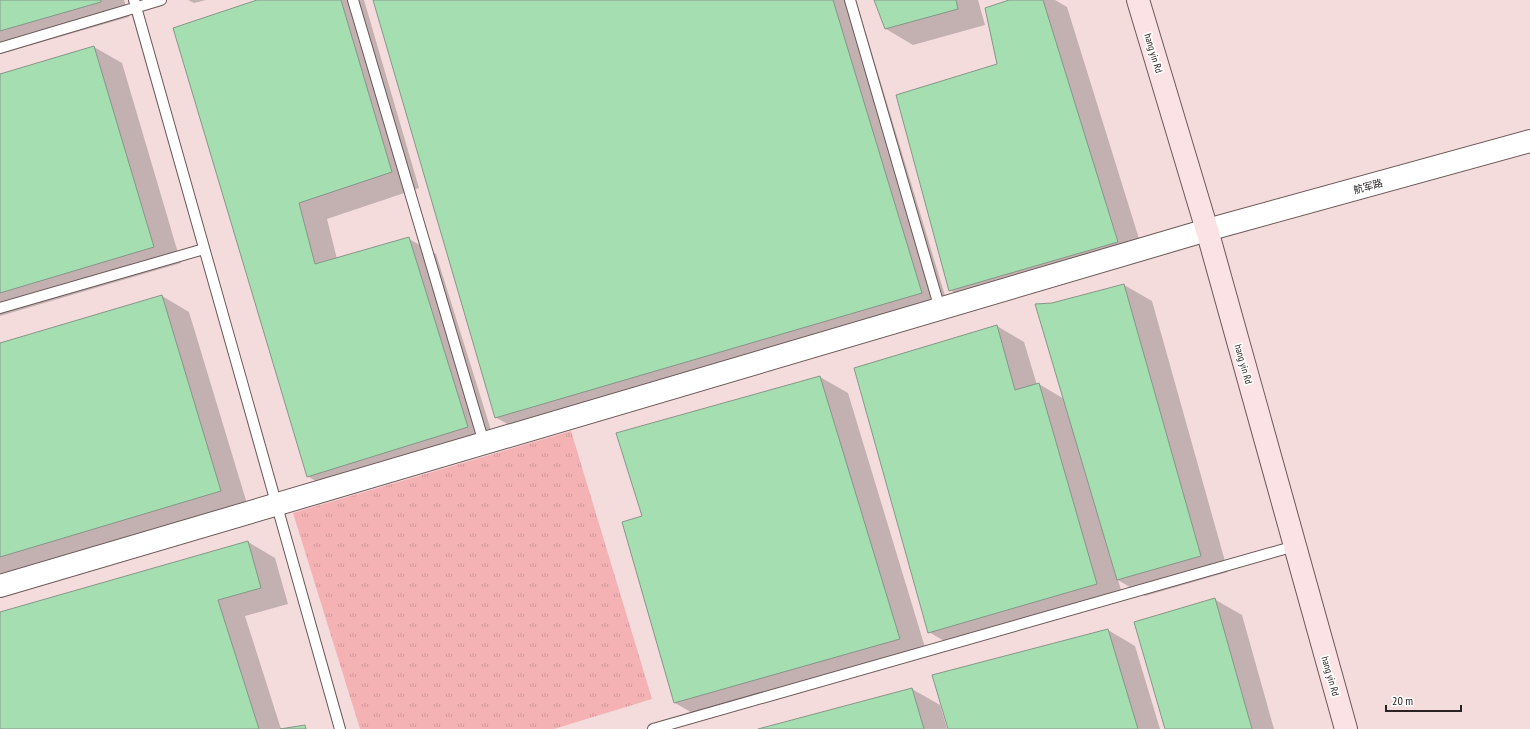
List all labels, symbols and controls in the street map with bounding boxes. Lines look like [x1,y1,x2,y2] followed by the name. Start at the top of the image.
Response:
[1141,32,1166,75] street label: hang yin Rd
[1352,176,1384,197] street label: 航军路
[1232,343,1255,386] street label: hang yin Rd
[1319,655,1342,698] street label: hang yin Rd
[1386,687,1461,713] scale bar
[1392,693,1413,708] text: 20 m

